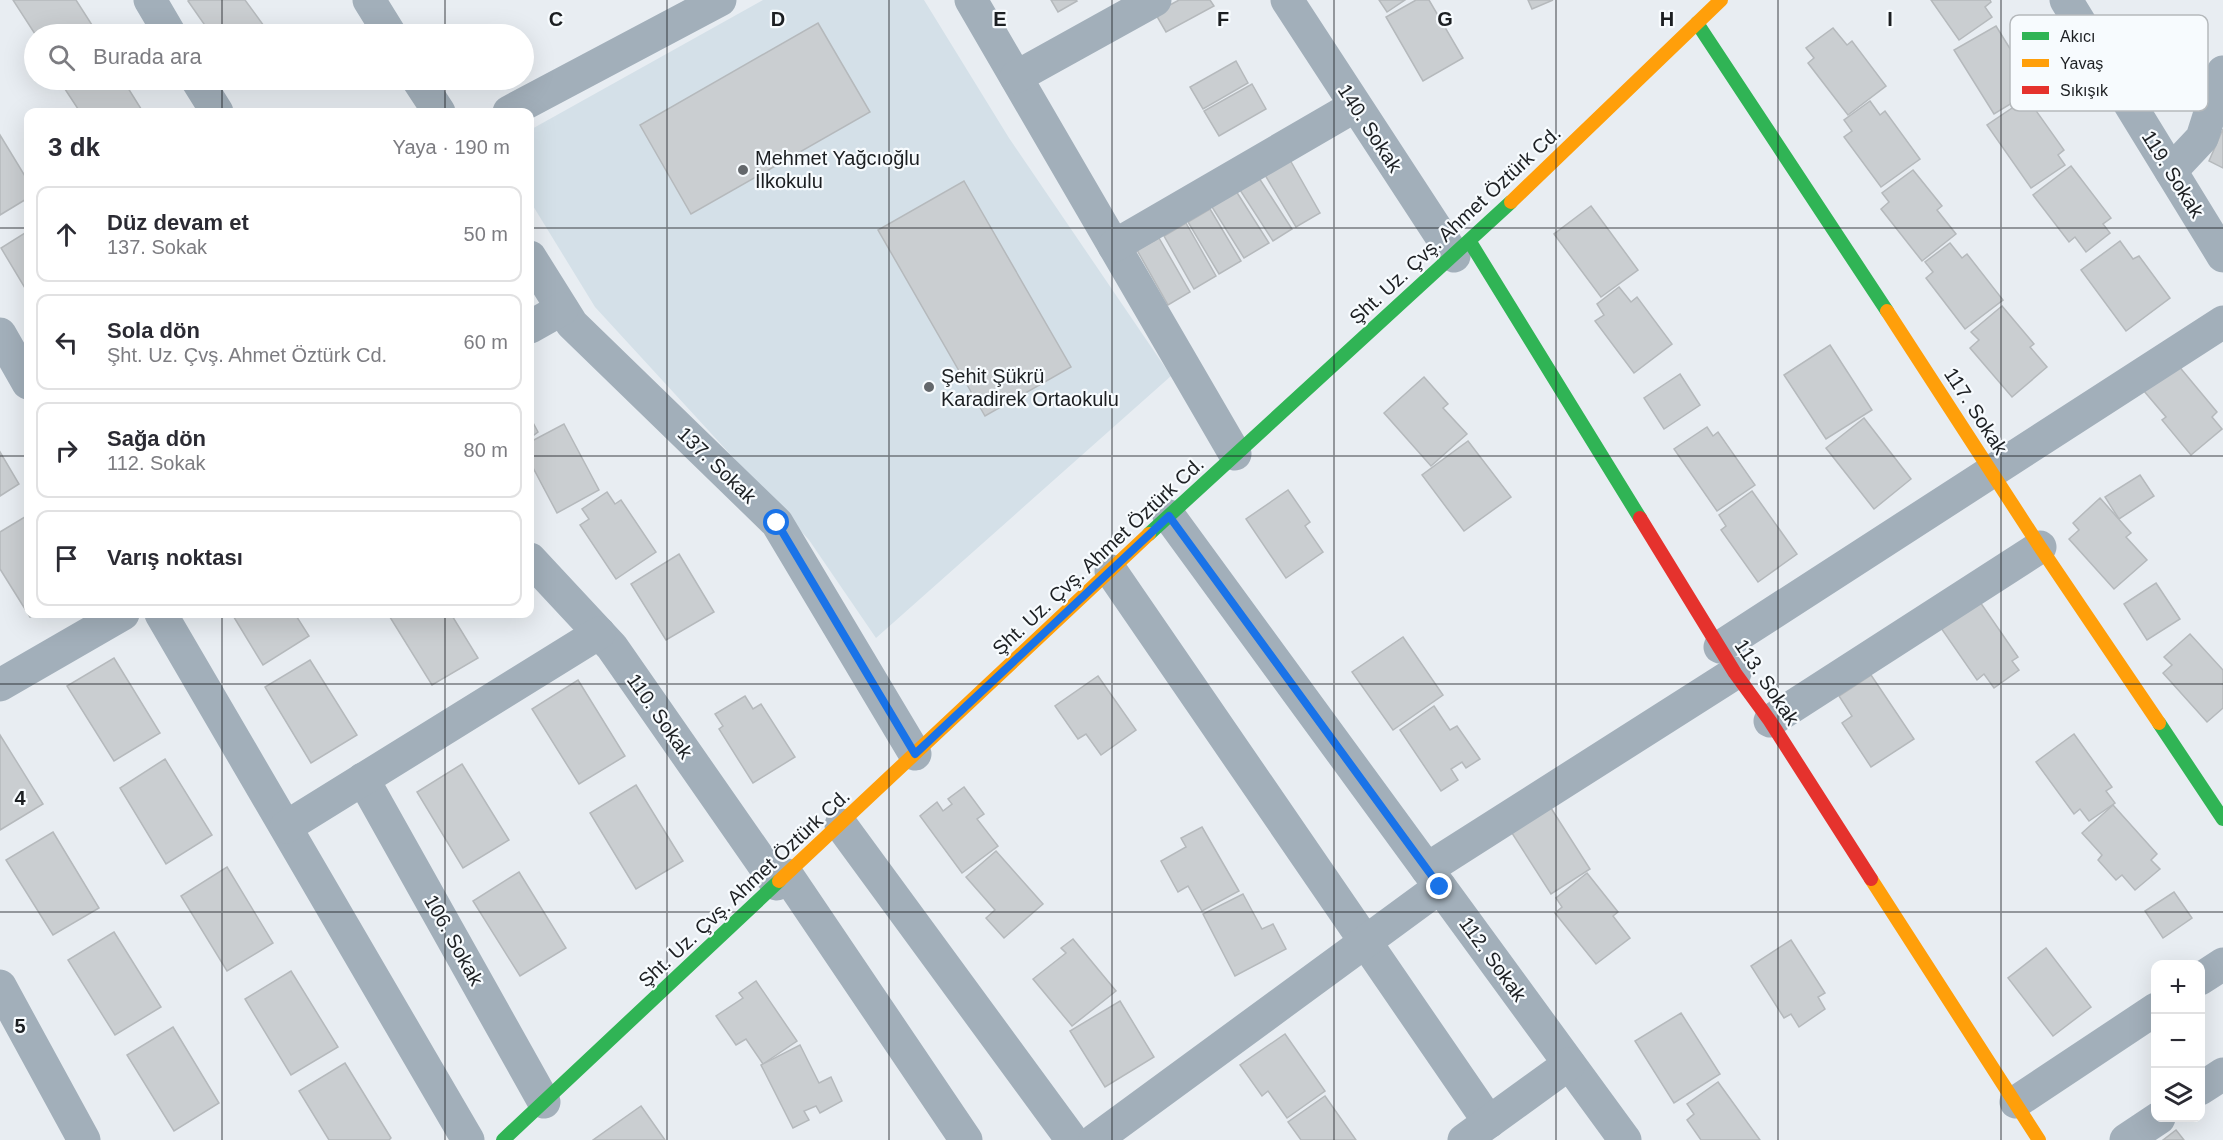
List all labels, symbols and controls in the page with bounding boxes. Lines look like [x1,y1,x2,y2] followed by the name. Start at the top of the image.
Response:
[549,8,563,30] text: C
[771,8,785,30] text: D
[993,8,1007,30] text: E
[1217,8,1229,30] text: F
[1437,8,1453,30] text: G
[1660,8,1674,30] text: H
[1887,8,1893,30] text: I
[2010,15,2208,111] legend
[24,24,534,90] search box
[2060,28,2096,45] text: Akıcı
[45,41,78,74] icon: search
[93,44,202,69] text: Burada ara
[2060,55,2103,72] text: Yavaş
[1334,80,1407,177] street label: 140. Sokak
[2060,82,2109,99] text: Sıkışık
[1345,121,1565,329] street label: Şht. Uz. Çvş. Ahmet Öztürk Cd.
[2138,126,2209,222] street label: 119. Sokak
[48,132,100,162] text: 3 dk
[393,136,510,158] text: Yaya · 190 m
[755,147,920,192] place label: Mehmet Yağcıoğlu İlkokulu
[736,163,750,177] marker: Mehmet Yağcıoğlu İlkokulu
[107,210,249,235] text: Düz devam et
[50,218,83,251] icon: ahead
[464,223,508,245] text: 50 m
[107,236,207,258] text: 137. Sokak
[107,318,200,343] text: Sola dön
[50,326,83,359] icon: left
[464,331,508,353] text: 60 m
[107,344,387,366] text: Şht. Uz. Çvş. Ahmet Öztürk Cd.
[1940,364,2013,459] street label: 117. Sokak
[941,365,1119,410] place label: Şehit Şükrü Karadirek Ortaokulu
[922,380,936,394] marker: Şehit Şükrü Karadirek Ortaokulu
[673,422,761,508] street label: 137. Sokak
[107,426,206,451] text: Sağa dön
[50,434,83,467] icon: right
[464,439,508,461] text: 80 m
[107,452,206,474] text: 112. Sokak
[988,452,1208,660] street label: Şht. Uz. Çvş. Ahmet Öztürk Cd.
[763,509,789,535] route start
[50,542,83,575] icon: arrive
[107,545,243,570] text: Varış noktası
[1730,635,1804,730] street label: 113. Sokak
[623,669,698,764] street label: 110. Sokak
[634,784,854,992] street label: Şht. Uz. Çvş. Ahmet Öztürk Cd.
[14,787,26,809] text: 4
[1426,873,1452,899] route end
[420,891,488,990] street label: 106. Sokak
[1455,913,1531,1006] street label: 112. Sokak
[2151,960,2205,1122] map controls
[2151,960,2205,1014] button: +
[2151,1014,2205,1068] button: −
[14,1015,26,1037] text: 5
[2151,1068,2205,1122] button: layers

